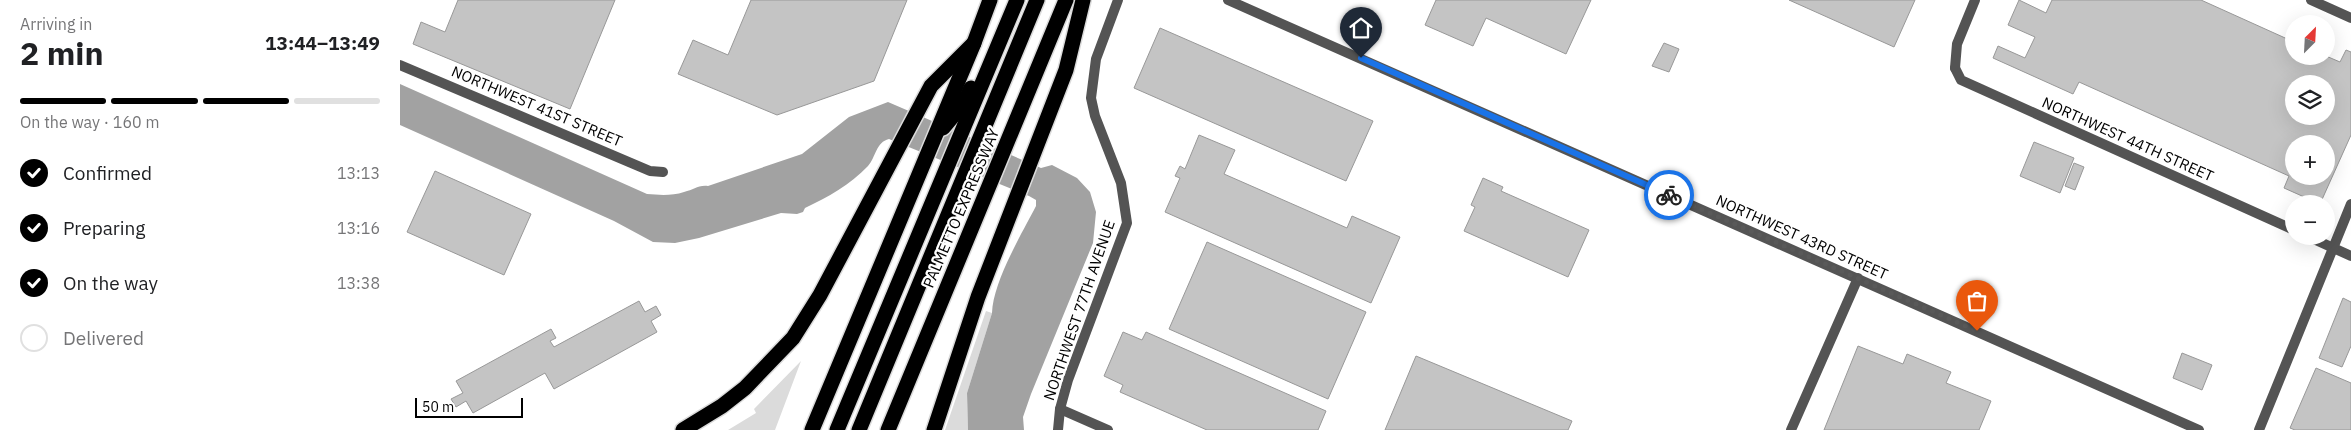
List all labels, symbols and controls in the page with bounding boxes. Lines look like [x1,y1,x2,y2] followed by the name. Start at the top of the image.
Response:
[1340,7,1382,58] pin
[20,14,92,34] text: Arriving in
[1347,14,1375,42] icon: home
[2285,15,2335,65] north arrow
[2285,15,2335,245] map controls
[265,31,380,55] text: 13:44–13:49
[20,32,104,74] text: 2 min
[449,61,626,151] street label: NORTHWEST 41ST STREET
[2285,75,2335,125] button: layers
[2039,93,2217,186] street label: NORTHWEST 44TH STREET
[20,112,159,132] text: On the way · 160 m
[919,125,1003,291] street label: PALMETTO EXPRESSWAY
[2285,135,2335,185] button: +
[20,159,48,187] icon: check
[63,161,152,185] text: Confirmed
[337,163,380,183] text: 13:13
[1644,170,1694,220] courier
[1655,181,1683,209] icon: bike
[1713,190,1891,284] street label: NORTHWEST 43RD STREET
[2285,195,2335,245] button: −
[20,214,48,242] icon: check
[63,216,145,240] text: Preparing
[1039,217,1119,403] street label: NORTHWEST 77TH AVENUE
[337,218,380,238] text: 13:16
[20,269,48,297] icon: check
[63,271,158,295] text: On the way
[337,273,380,293] text: 13:38
[1956,280,1998,331] pin
[1963,287,1991,315] icon: bag
[63,326,144,350] text: Delivered
[415,395,522,418] scale bar
[422,398,454,416] text: 50 m

